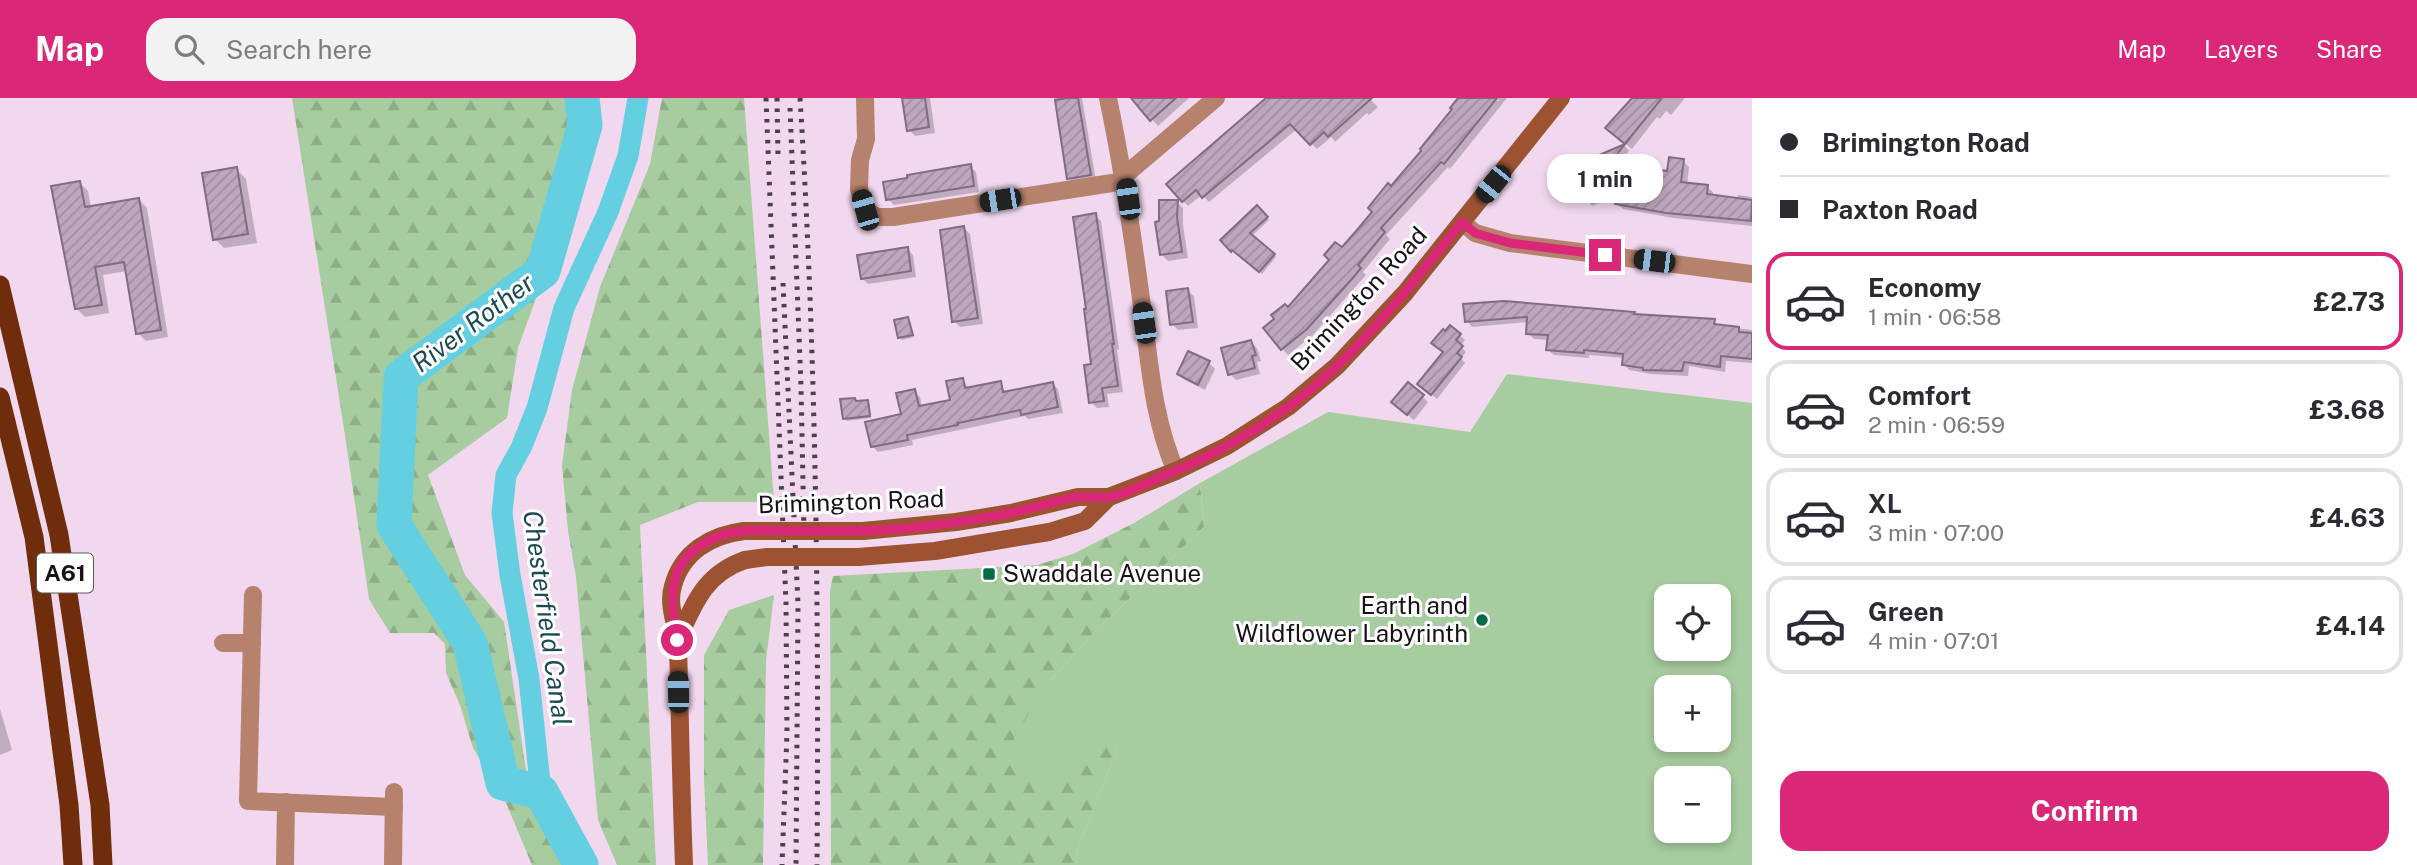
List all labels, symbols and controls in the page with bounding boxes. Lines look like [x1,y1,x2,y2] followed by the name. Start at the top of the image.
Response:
[146,18,636,81] search box
[35,30,104,68] text: Map
[170,30,208,68] icon: search
[226,34,372,65] text: Search here
[2117,35,2166,63] text: Map
[2204,35,2278,63] text: Layers
[2316,35,2382,63] text: Share
[1822,127,2030,158] text: Brimington Road
[1547,153,1663,202] callout: 1 min
[1472,161,1515,207] car
[1577,165,1633,192] text: 1 min
[1115,177,1142,221] car
[978,186,1023,214] car
[850,187,881,233] car
[1822,194,1978,225] text: Paxton Road
[1284,221,1432,376] street label: Brimington Road
[1589,239,1621,271] route end
[1632,248,1677,274] car
[406,267,540,378] water label: River Rother
[1784,270,1847,333] icon: car
[1868,272,1981,303] text: Economy
[2313,286,2385,317] text: £2.73
[1131,301,1158,345] car
[1868,303,2001,330] text: 1 min · 06:58
[1784,378,1847,441] icon: car
[1868,380,1971,411] text: Comfort
[2309,394,2385,425] text: £3.68
[1868,411,2005,438] text: 2 min · 06:59
[757,484,945,518] street label: Brimington Road
[1784,486,1847,549] icon: car
[1868,488,1902,519] text: XL
[2310,502,2385,533] text: £4.63
[517,508,578,728] water label: Chesterfield Canal
[1868,519,2004,546] text: 3 min · 07:00
[37,554,93,593] road number: A61
[1003,559,1201,587] place label: Swaddale Avenue
[981,566,997,582] marker: Swaddale Avenue
[1654,584,1731,843] map controls
[1654,584,1731,661] button: locate
[1235,591,1468,647] place label: Earth and Wildflower Labyrinth
[1784,594,1847,657] icon: car
[1868,596,1944,627] text: Green
[2316,610,2385,641] text: £4.14
[1474,612,1490,628] marker: Earth and Wildflower Labyrinth
[661,624,693,656] route start
[1868,627,1999,654] text: 4 min · 07:01
[668,671,689,713] car
[1654,675,1731,752] button: +
[1654,766,1731,843] button: −
[1780,771,2389,851] button: Confirm

